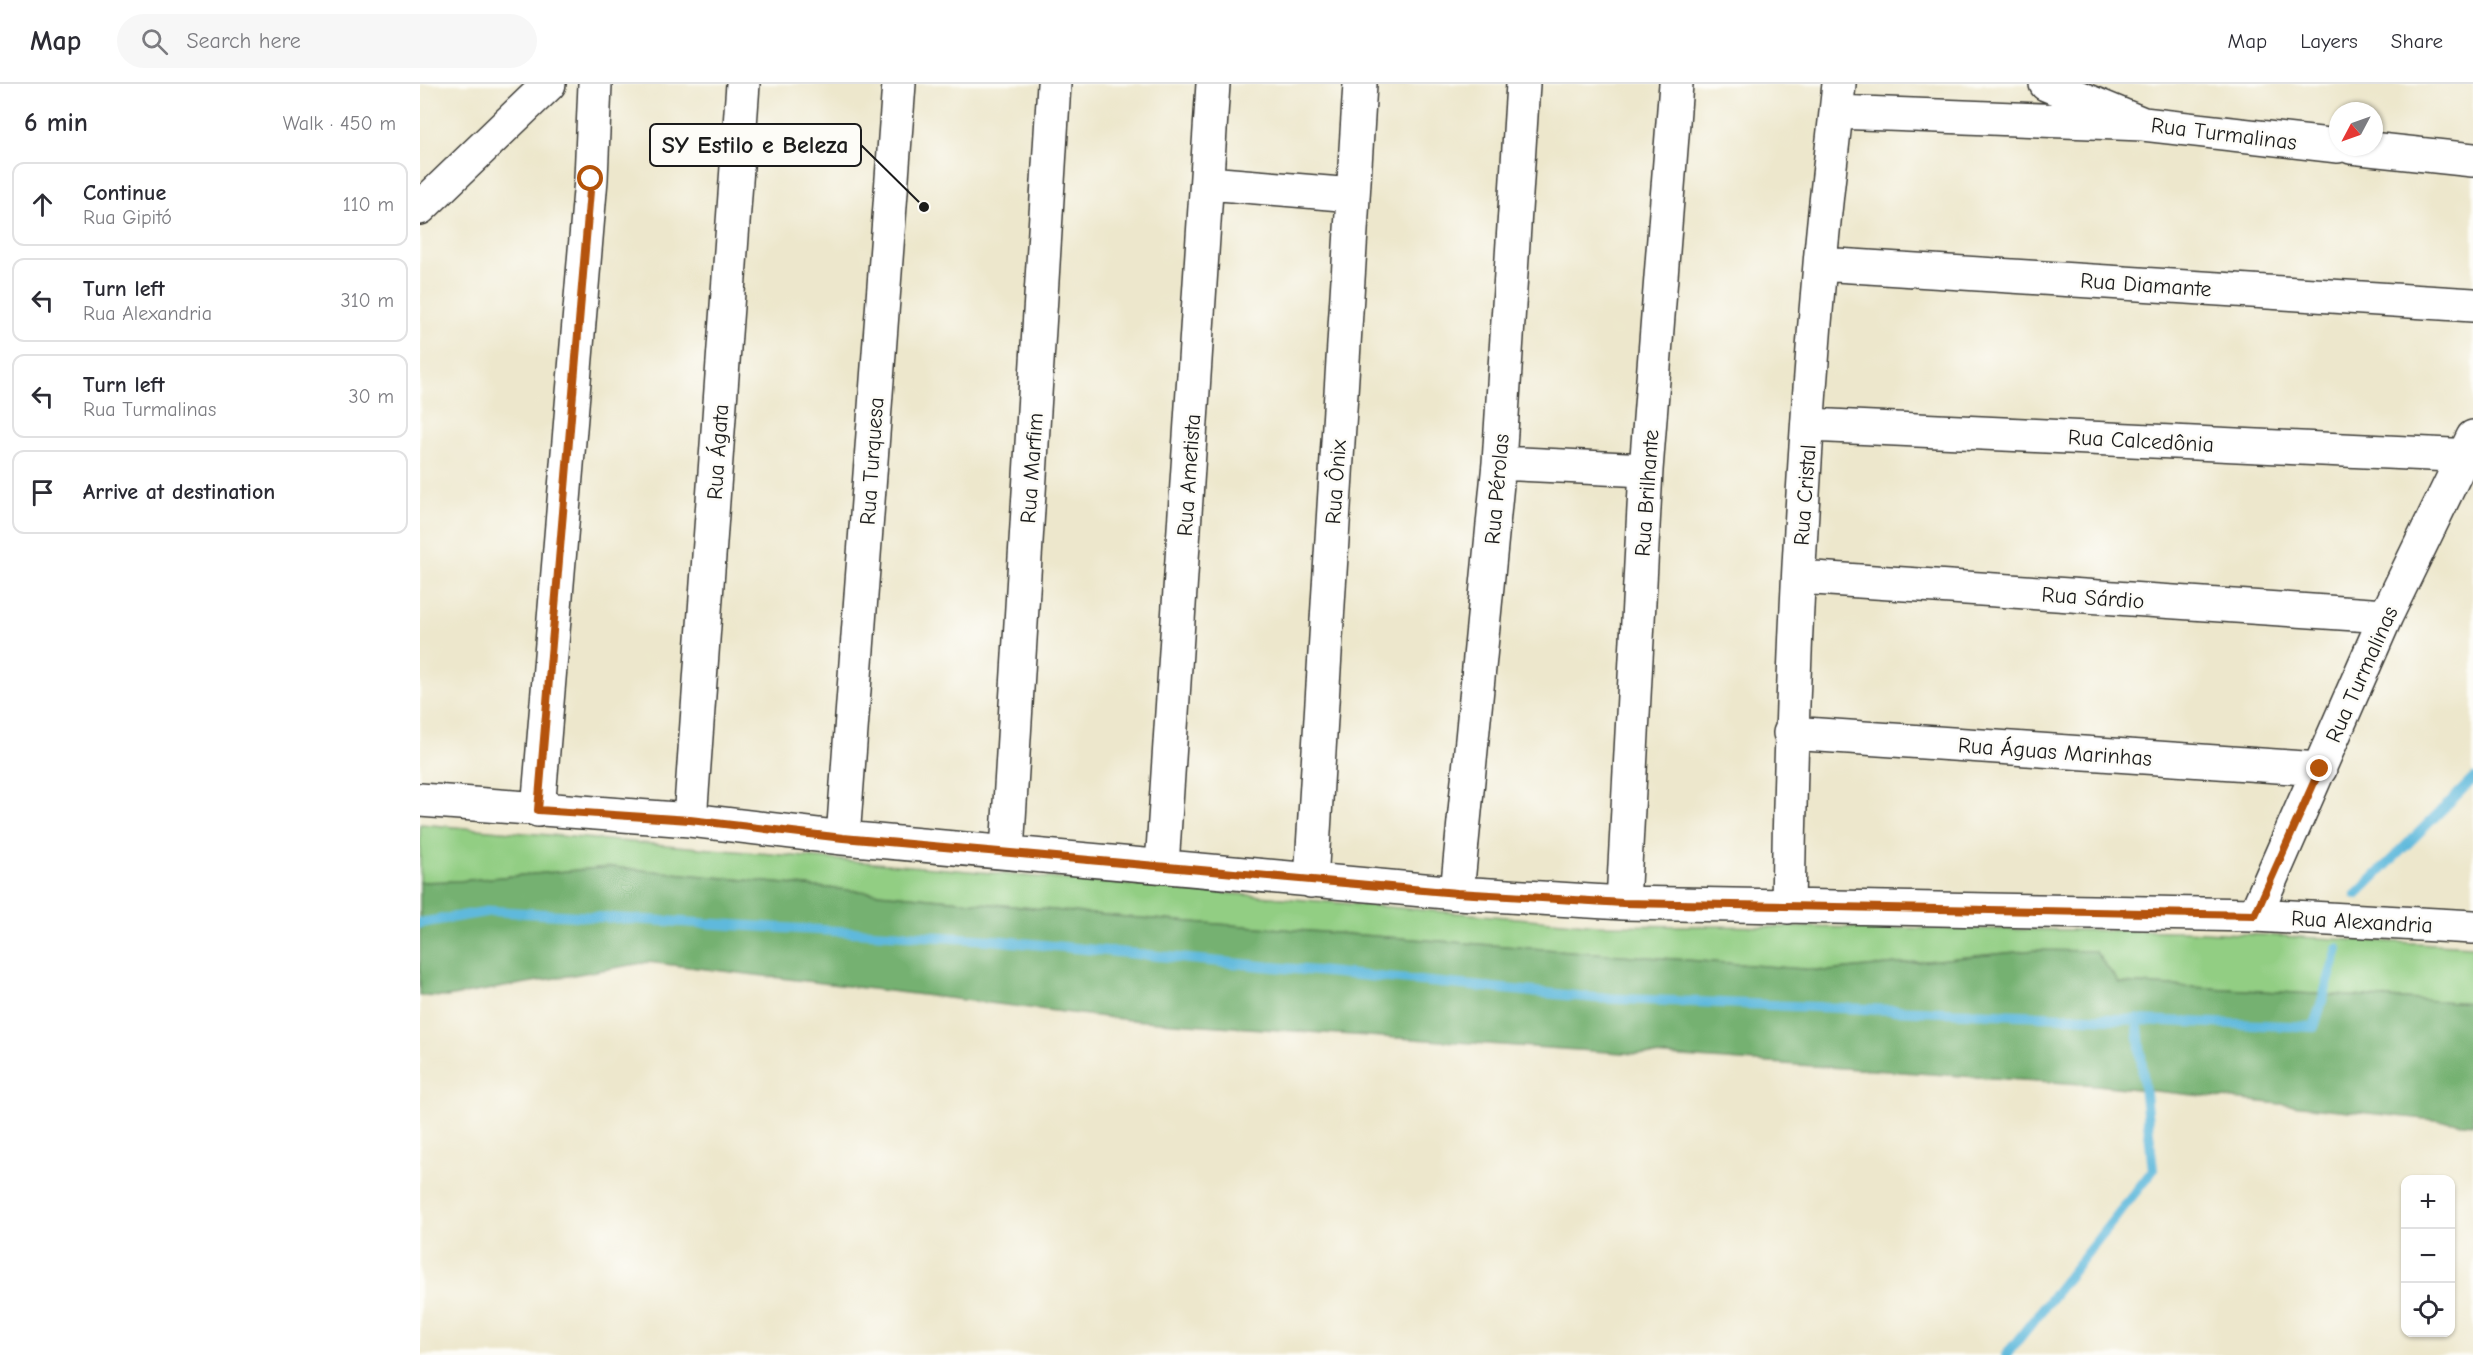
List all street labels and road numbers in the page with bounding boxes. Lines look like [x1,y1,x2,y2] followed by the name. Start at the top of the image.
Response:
[2150,112,2298,156] street label: Rua Turmalinas
[2079,267,2212,303] street label: Rua Diamante
[855,396,889,526] street label: Rua Turquesa
[702,403,734,501] street label: Rua Ágata
[1015,412,1049,524] street label: Rua Marfim
[1172,413,1206,537] street label: Rua Ametista
[2067,424,2215,458] street label: Rua Calcedônia
[1630,429,1664,557] street label: Rua Brilhante
[1479,433,1515,545] street label: Rua Pérolas
[1320,438,1352,525] street label: Rua Ônix
[1788,444,1821,546] street label: Rua Cristal
[2041,581,2145,615] street label: Rua Sárdio
[2320,602,2404,747] street label: Rua Turmalinas
[1957,732,2153,772] street label: Rua Águas Marinhas
[2290,905,2433,939] street label: Rua Alexandria

